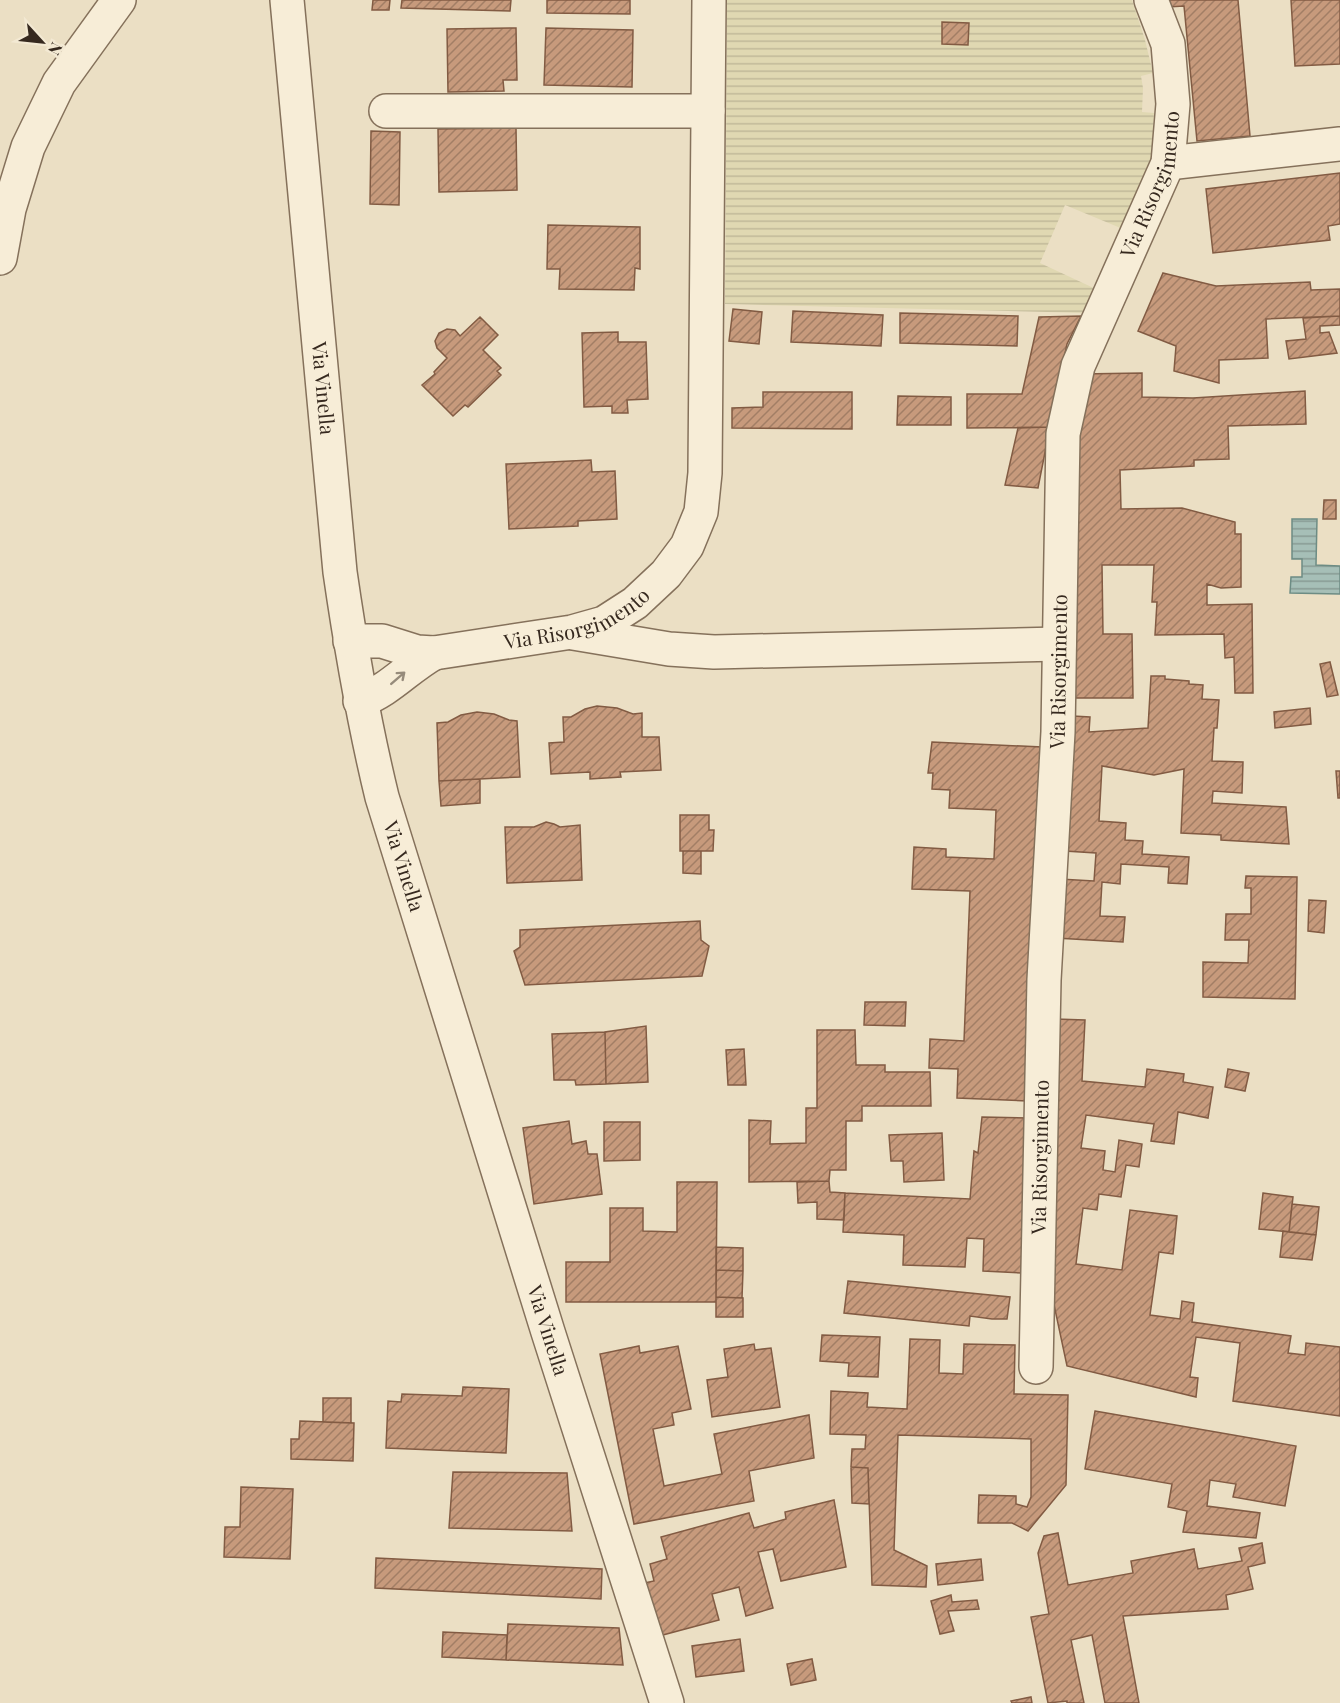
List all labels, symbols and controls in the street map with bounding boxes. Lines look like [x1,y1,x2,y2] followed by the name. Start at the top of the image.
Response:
[12,12,72,72] north arrow
[44,39,68,59] text: N
[1112,110,1184,263] street label: Via Risorgimento
[307,339,342,436] street label: Via Vinella
[501,581,655,654] street label: Via Risorgimento
[1042,594,1072,750] street label: Via Risorgimento
[390,672,406,685] one-way arrow
[378,816,432,915] street label: Via Vinella
[1024,1079,1054,1236] street label: Via Risorgimento
[522,1280,576,1379] street label: Via Vinella

